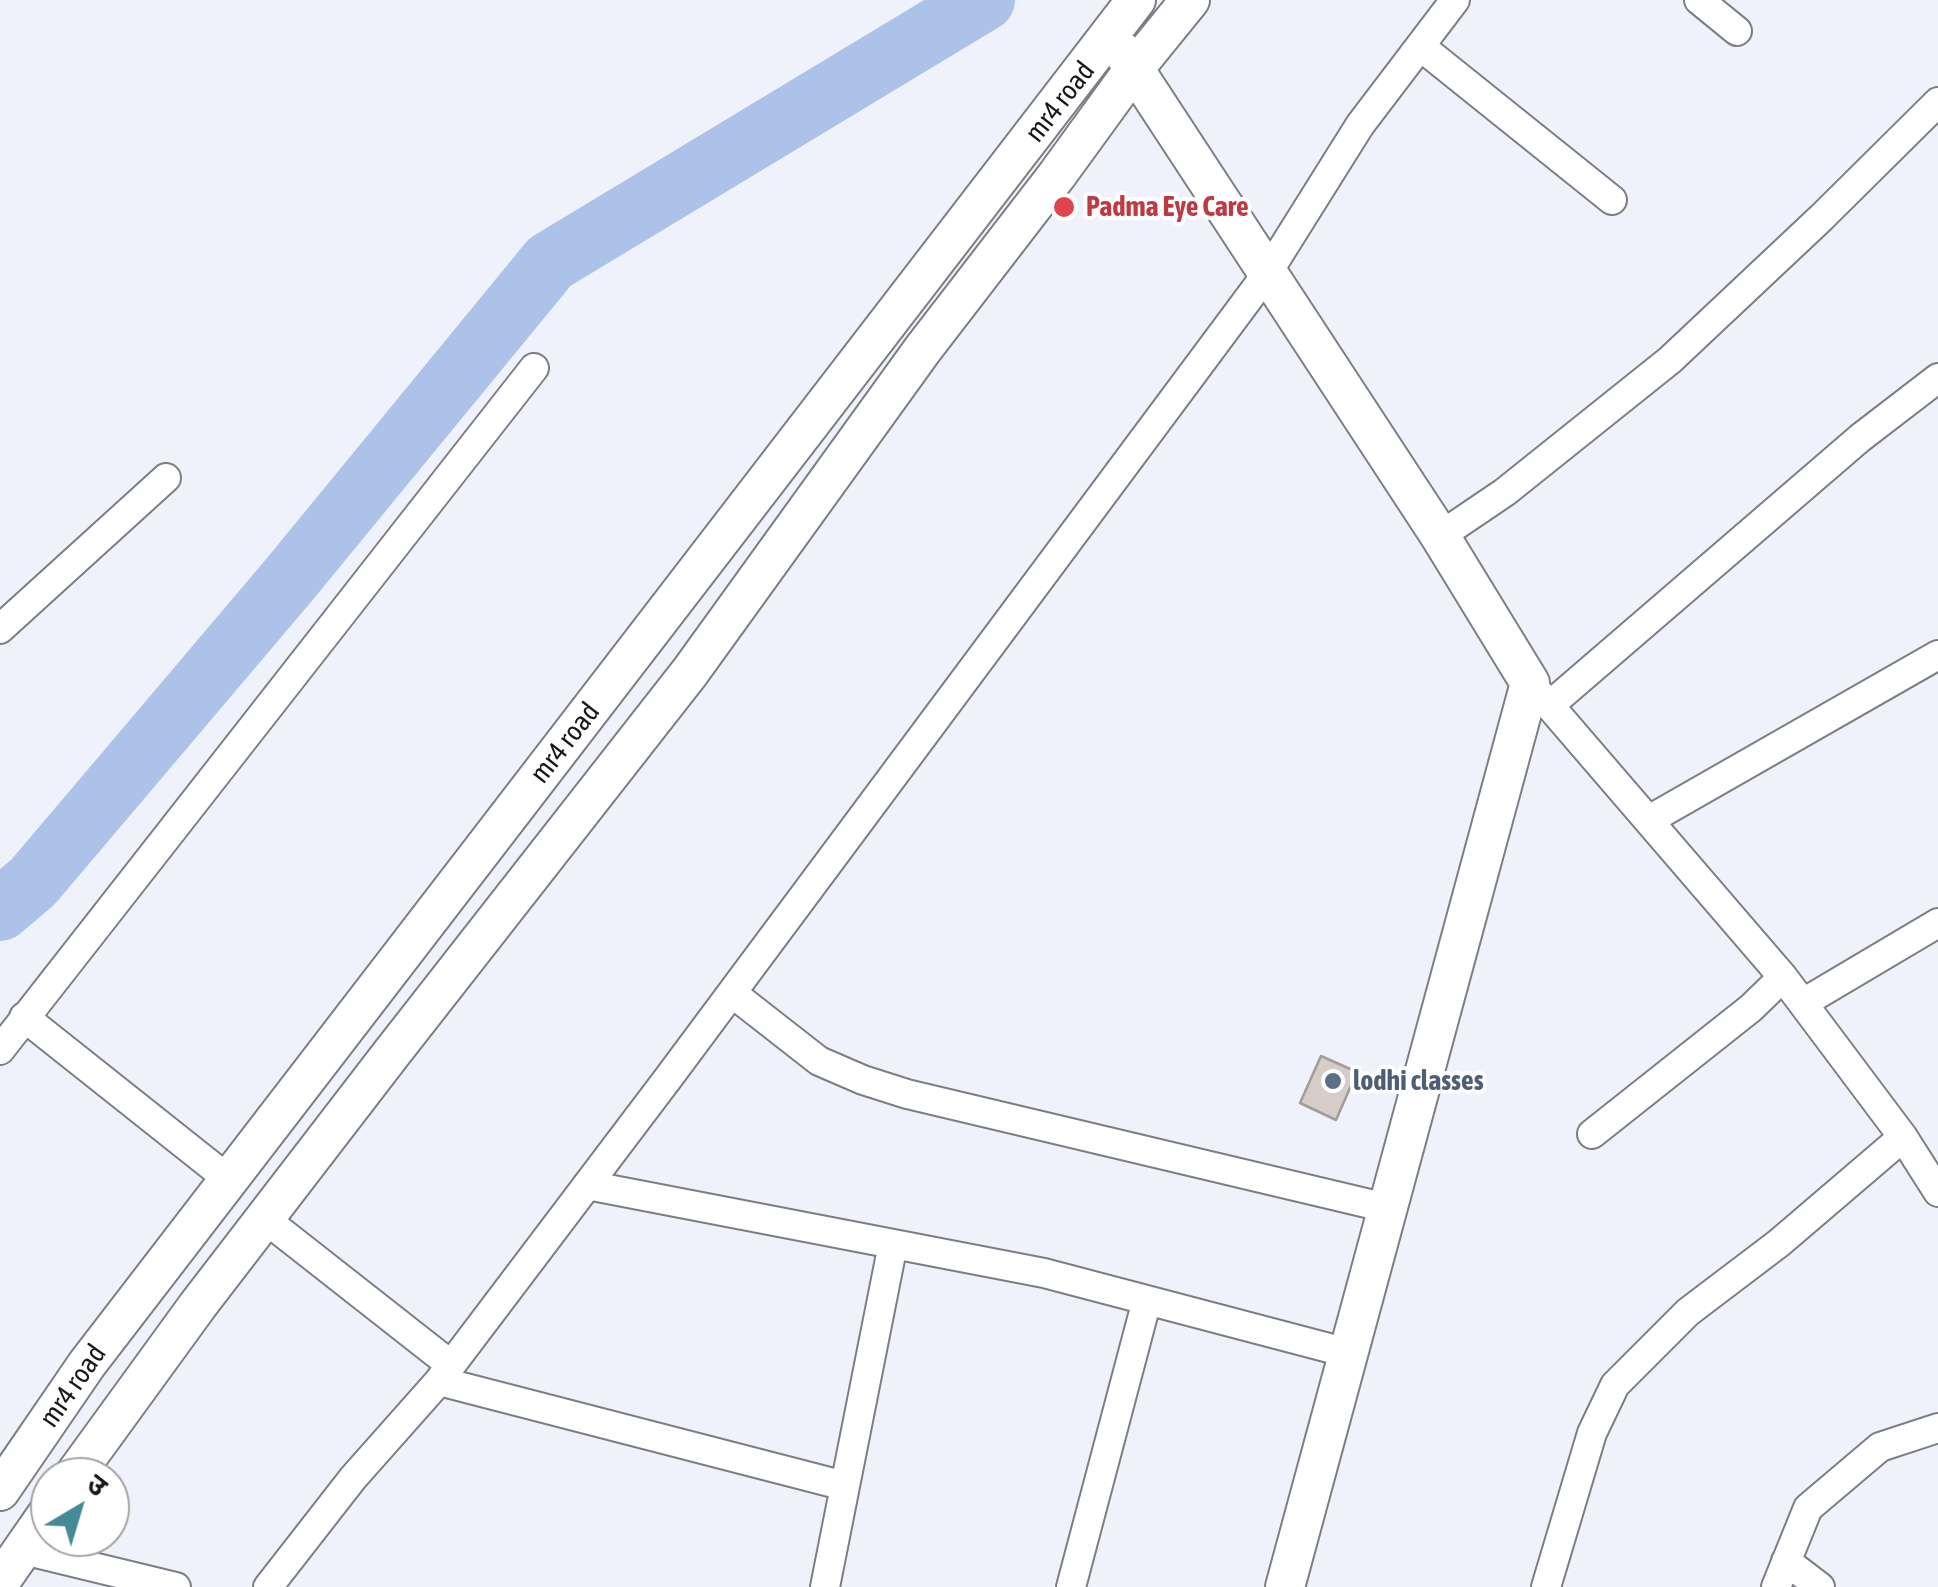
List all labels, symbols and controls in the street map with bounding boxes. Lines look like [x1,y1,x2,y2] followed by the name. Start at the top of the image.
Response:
[1018,55,1102,149] street label: mr4 road
[1086,190,1249,224] place label: Padma Eye Care
[1051,194,1077,220] marker: Padma Eye Care
[523,696,607,790] street label: mr4 road
[1353,1064,1484,1098] place label: lodhi classes
[1322,1070,1344,1092] marker: lodhi classes
[33,1338,113,1434] street label: mr4 road
[30,1457,130,1557] north arrow
[81,1467,114,1503] text: उ

